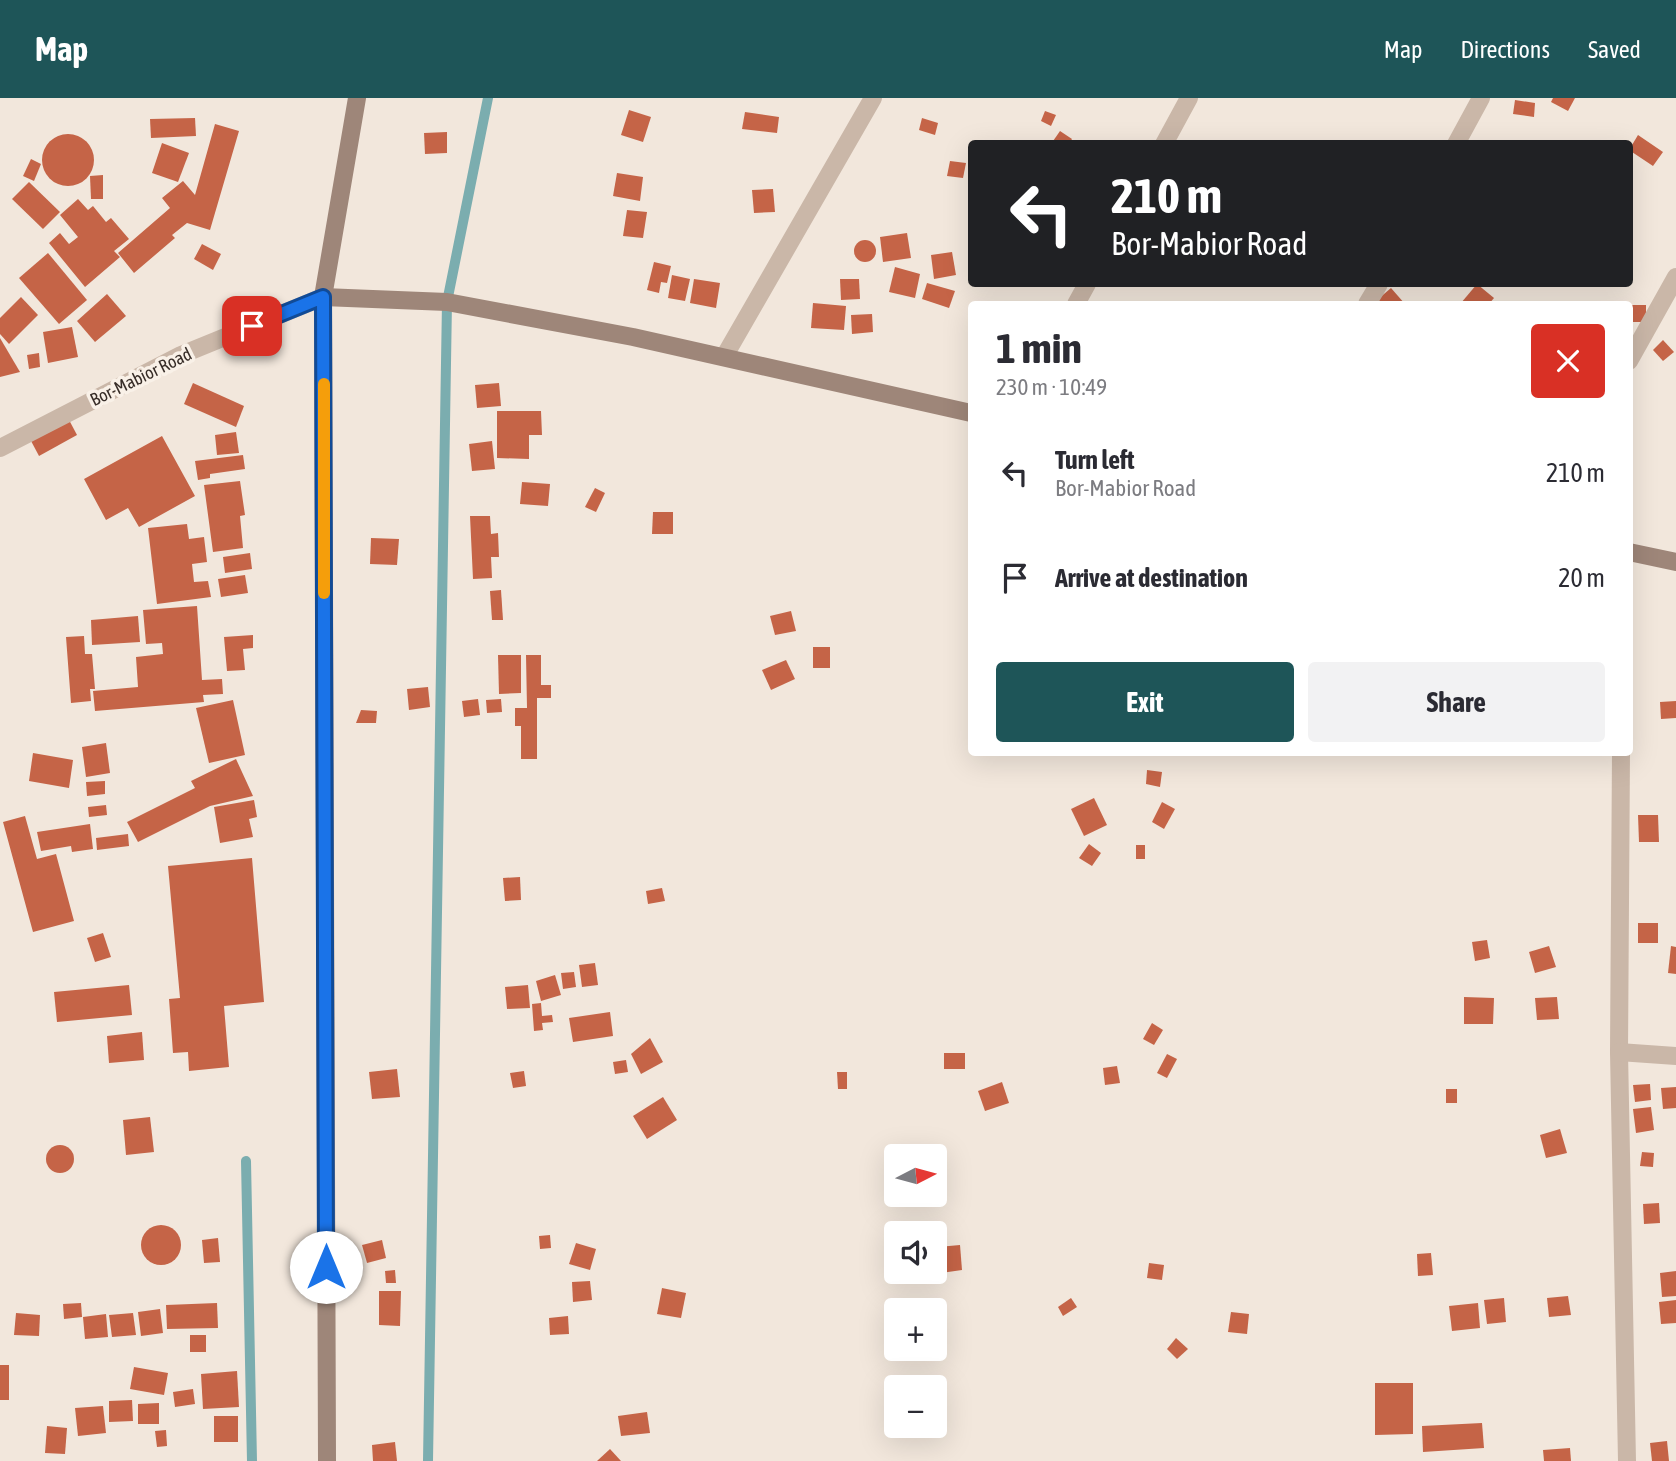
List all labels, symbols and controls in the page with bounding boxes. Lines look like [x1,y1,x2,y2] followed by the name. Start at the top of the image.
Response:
[35,30,88,68] text: Map
[1384,36,1422,63] text: Map
[1460,36,1550,63] text: Directions
[1588,36,1641,63] text: Saved
[1111,167,1222,223] text: 210 m
[996,168,1087,259] icon: left
[1111,225,1307,262] text: Bor-Mabior Road
[222,296,282,356] pin
[233,307,271,345] icon: arrive
[996,324,1082,372] text: 1 min
[1531,324,1605,398] button: close
[87,343,195,410] street label: Bor-Mabior Road
[996,374,1107,400] text: 230 m · 10:49
[1055,445,1135,475] text: Turn left
[996,454,1034,492] icon: left
[1546,458,1605,488] text: 210 m
[1055,475,1196,501] text: Bor-Mabior Road
[996,559,1034,597] icon: arrive
[1055,563,1248,593] text: Arrive at destination
[1558,563,1605,593] text: 20 m
[996,662,1294,742] button: Exit
[1308,662,1605,742] button: Share
[884,1144,947,1208] north arrow
[884,1144,947,1438] map controls
[884,1221,947,1284] button: sound
[289,1230,363,1304] position arrow
[884,1298,947,1361] button: +
[884,1375,947,1438] button: −

